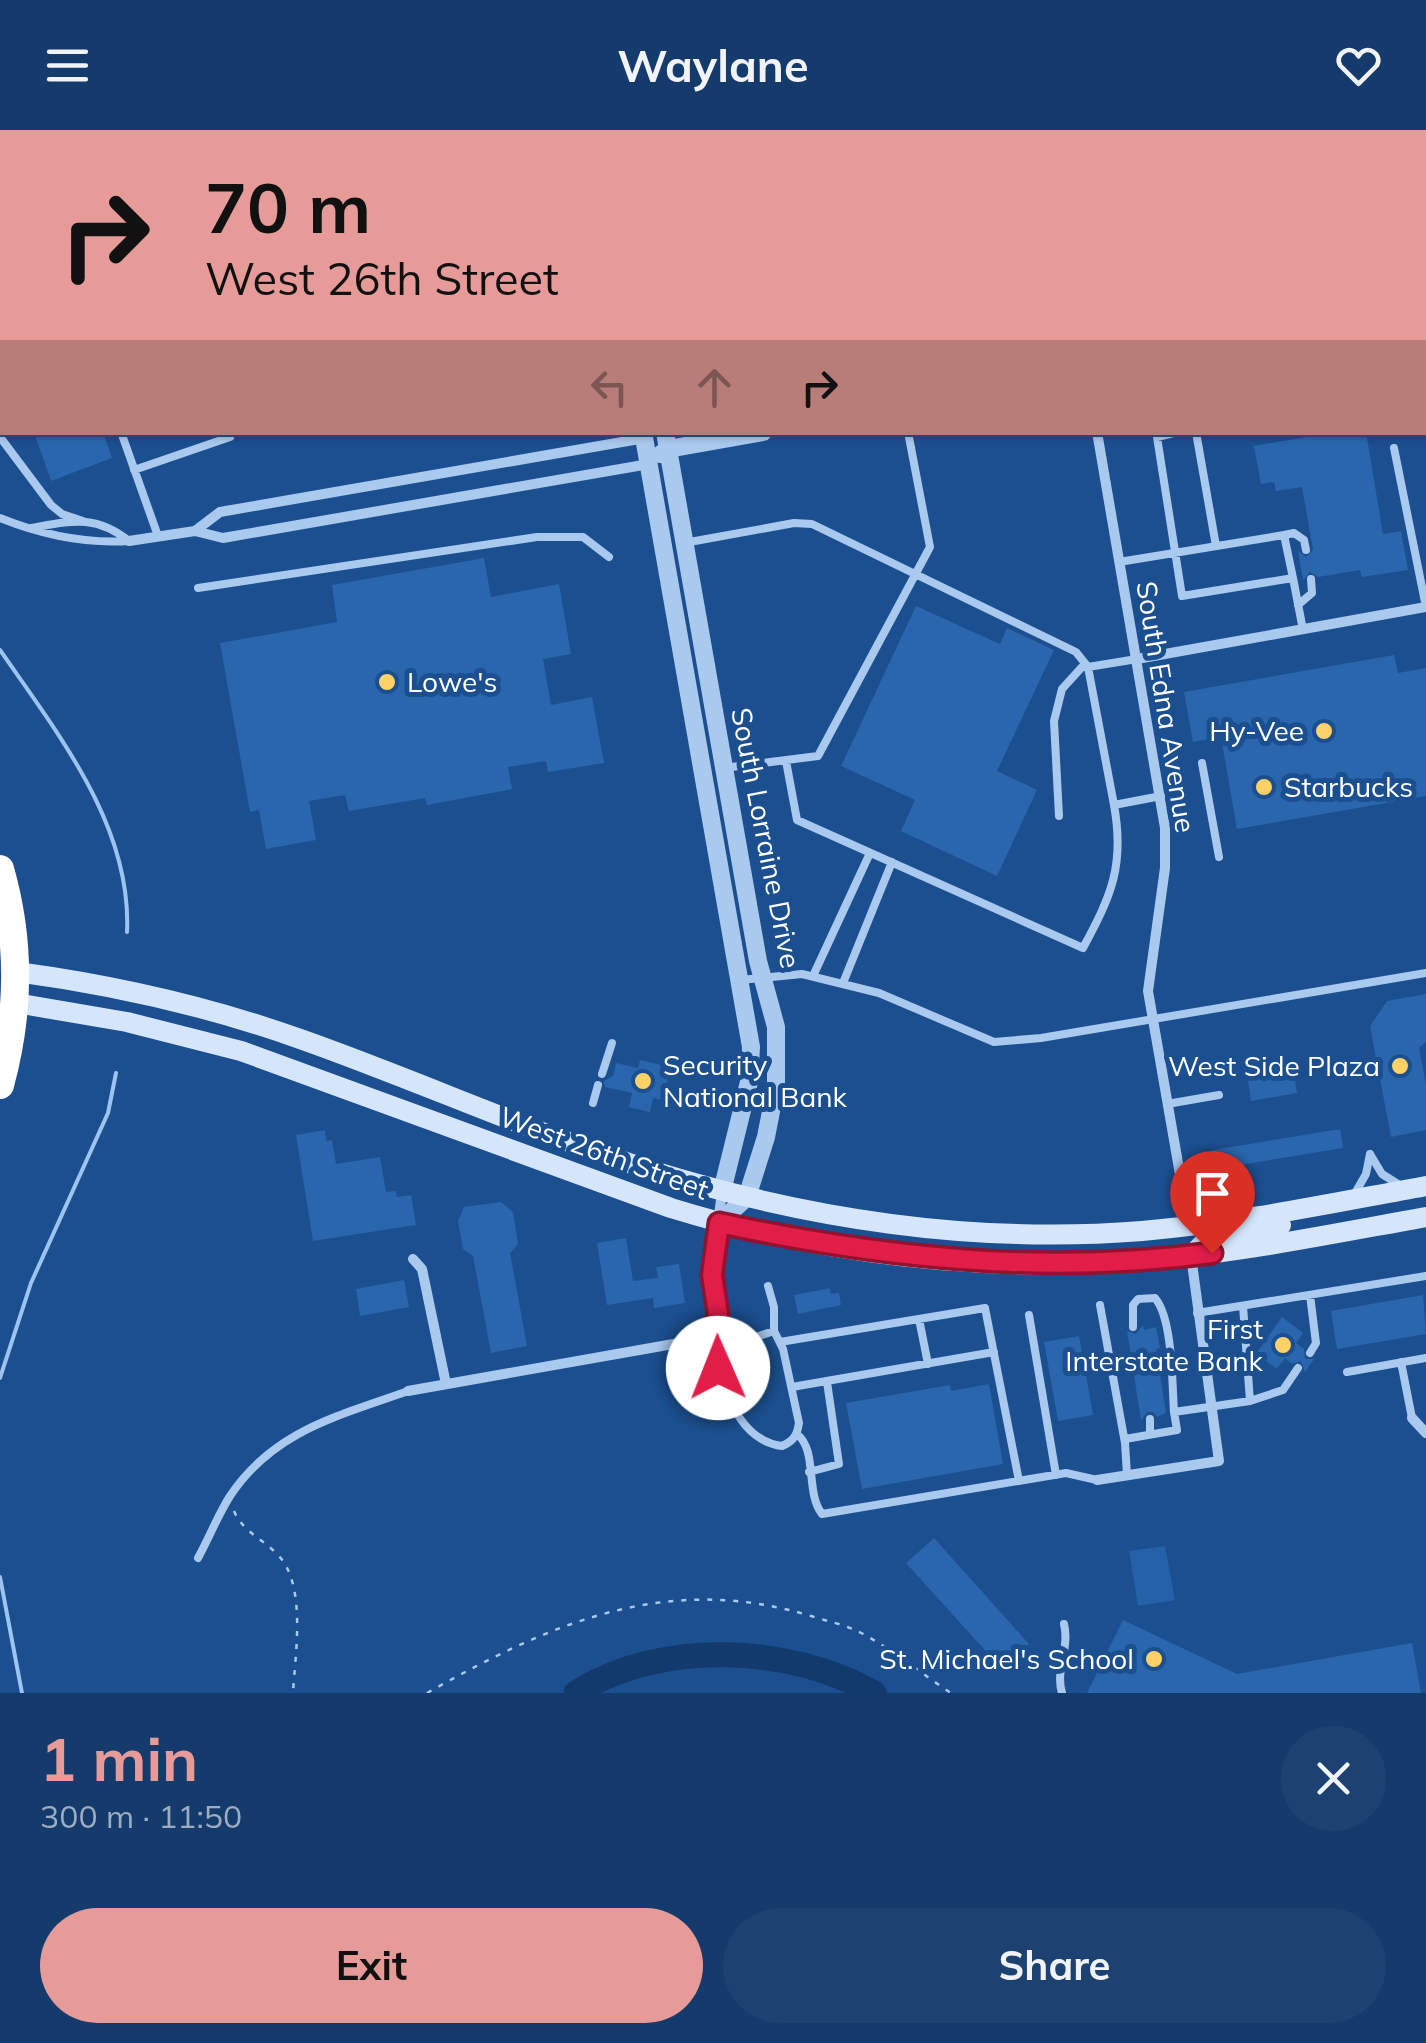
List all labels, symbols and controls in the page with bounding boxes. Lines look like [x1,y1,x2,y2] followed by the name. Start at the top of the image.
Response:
[617,37,809,93] text: Waylane
[40,38,95,93] icon: menu
[1331,38,1386,93] icon: heart
[205,163,371,251] text: 70 m
[40,170,170,300] icon: right
[205,250,559,306] text: West 26th Street
[582,360,637,415] icon: left
[687,360,742,415] icon: ahead
[792,360,847,415] icon: right
[1129,579,1204,835] street label: South Edna Avenue
[407,664,497,699] place label: Lowe's
[376,671,398,693] marker: Lowe's
[724,705,809,971] street label: South Lorraine Drive
[1209,713,1304,748] place label: Hy-Vee
[1313,720,1335,742] marker: Hy-Vee
[1284,769,1413,804] place label: Starbucks
[1253,776,1275,798] marker: Starbucks
[663,1047,848,1114] place label: Security National Bank
[1168,1048,1380,1083] place label: West Side Plaza
[1389,1055,1411,1077] marker: West Side Plaza
[632,1070,654,1092] marker: Security National Bank
[495,1098,714,1207] street label: West 26th Street
[1170,1151,1255,1254] pin
[1185,1166,1240,1221] icon: arrive
[1065,1311,1264,1378] place label: First Interstate Bank
[666,1316,770,1420] position arrow
[1272,1334,1294,1356] marker: First Interstate Bank
[879,1641,1134,1676] place label: St. Michael's School
[1143,1648,1165,1670] marker: St. Michael's School
[40,1721,198,1796] text: 1 min
[1281,1726,1386,1831] button: close
[40,1796,242,1836] text: 300 m · 11:50
[40,1908,703,2023] button: Exit
[723,1908,1386,2023] button: Share

